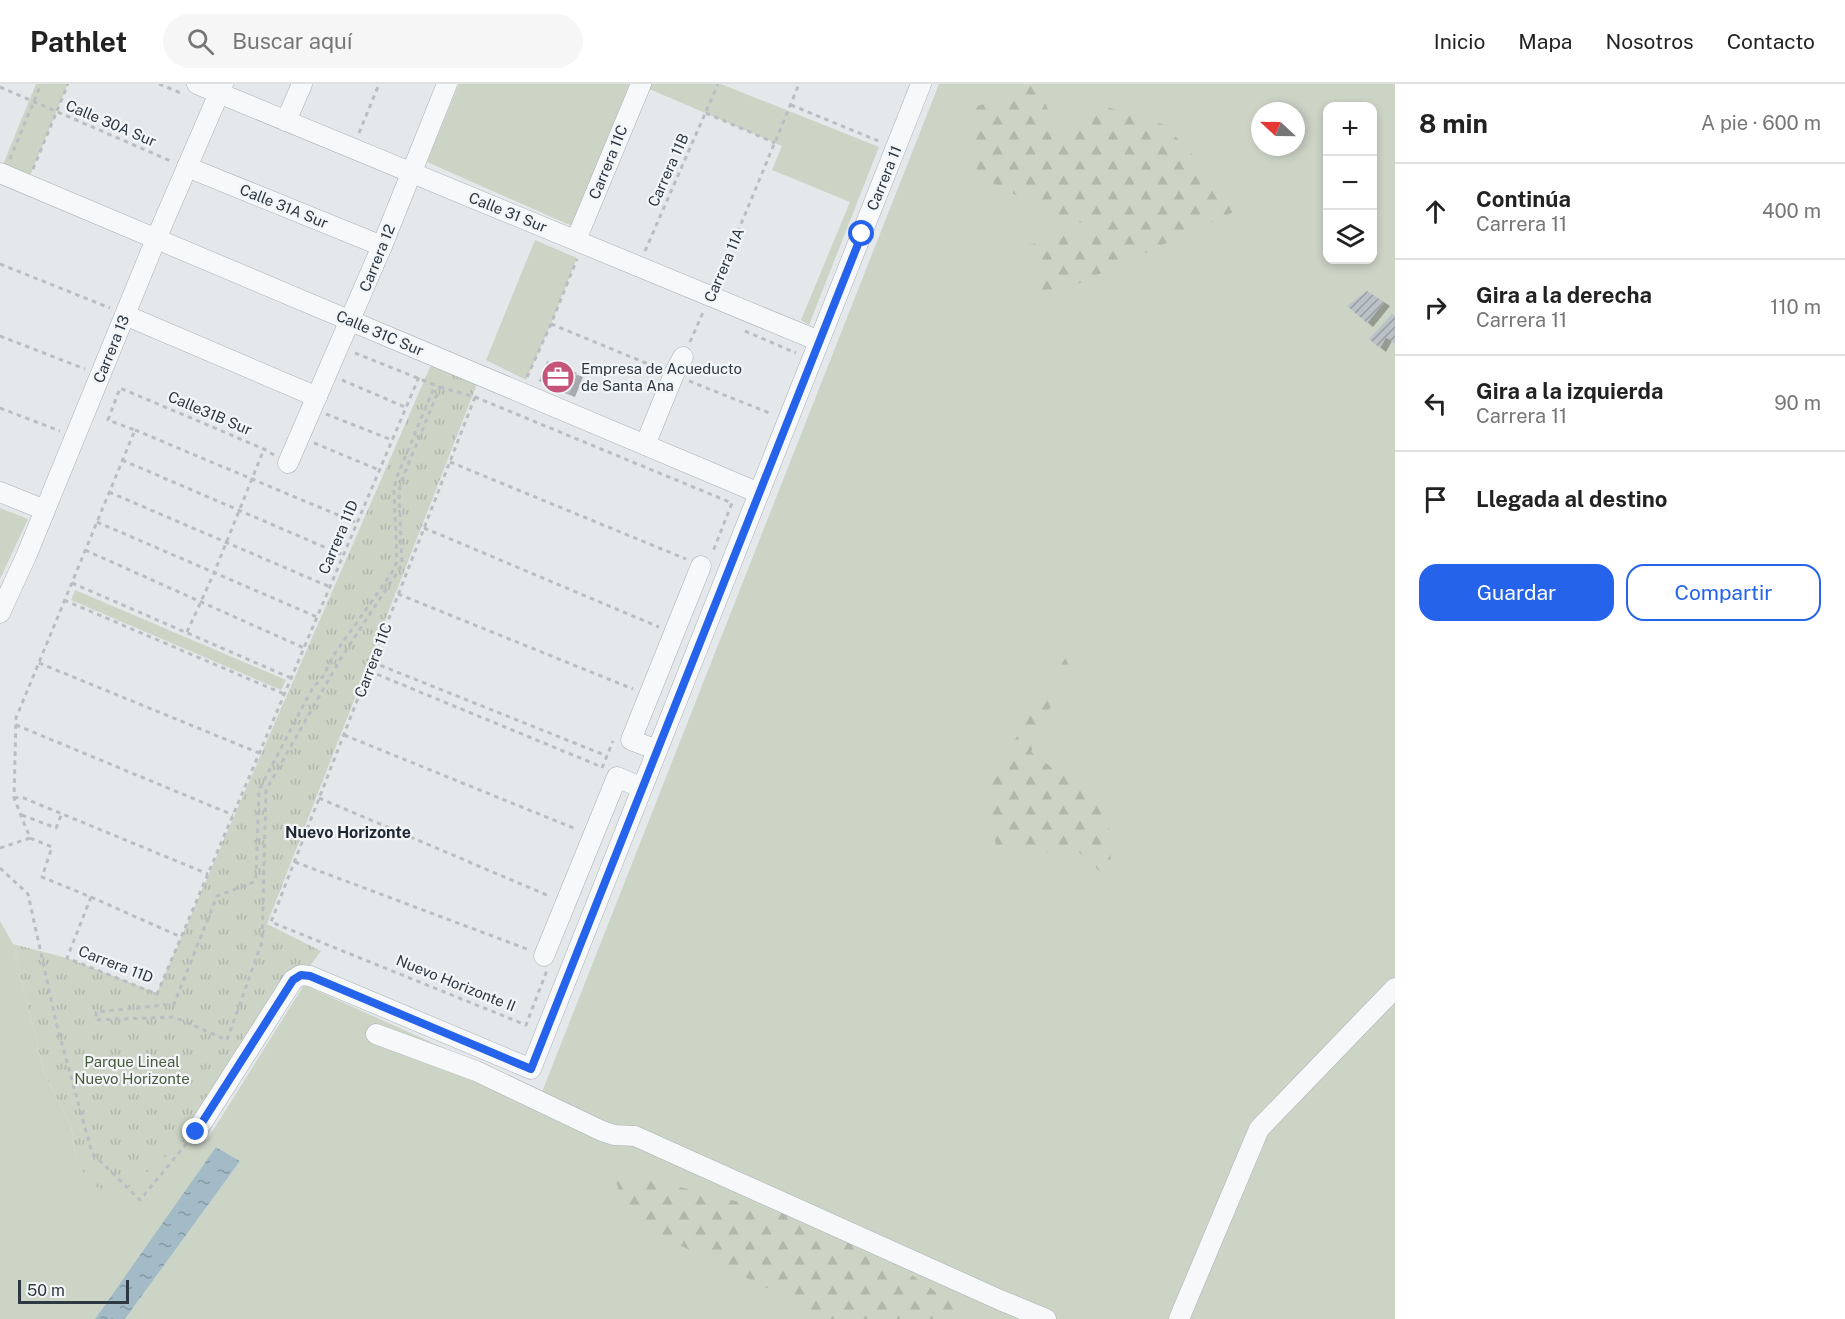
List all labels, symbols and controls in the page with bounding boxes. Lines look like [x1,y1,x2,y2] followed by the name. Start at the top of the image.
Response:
[163,14,583,68] search box
[30,25,127,58] text: Pathlet
[184,25,217,58] icon: search
[232,28,352,54] text: Buscar aquí
[1434,29,1485,54] text: Inicio
[1518,29,1572,54] text: Mapa
[1605,29,1694,54] text: Nosotros
[1727,29,1815,54] text: Contacto
[63,96,159,150] street label: Calle 30A Sur
[1251,102,1305,156] north arrow
[1323,102,1377,264] map controls
[1323,102,1377,156] button: +
[1419,108,1488,139] text: 8 min
[1701,111,1821,135] text: A pie · 600 m
[585,122,631,202] street label: Carrera 11C
[644,131,692,209] street label: Carrera 11B
[863,143,905,213] street label: Carrera 11
[1323,156,1377,210] button: −
[237,181,331,231] street label: Calle 31A Sur
[1476,186,1571,212] text: Continúa
[466,189,550,235] street label: Calle 31 Sur
[1419,195,1452,228] icon: ahead
[1762,199,1821,223] text: 400 m
[1323,210,1377,264] button: layers
[1476,212,1567,236] text: Carrera 11
[848,220,874,246] route start
[356,222,398,294] street label: Carrera 12
[701,225,747,305] street label: Carrera 11A
[1476,282,1652,308] text: Gira a la derecha
[1419,291,1452,324] icon: right
[1770,295,1821,319] text: 110 m
[334,307,426,359] street label: Calle 31C Sur
[1476,308,1567,332] text: Carrera 11
[90,313,132,385] street label: Carrera 13
[540,359,576,395] office icon: Empresa de Acueducto de Santa Ana
[581,360,742,394] place label: Empresa de Acueducto de Santa Ana
[1476,378,1663,404] text: Gira a la izquierda
[1419,387,1452,420] icon: left
[165,388,255,438] street label: Calle31B Sur
[1774,391,1821,415] text: 90 m
[1476,404,1567,428] text: Carrera 11
[1419,483,1452,516] icon: arrive
[1476,486,1667,512] text: Llegada al destino
[315,497,361,577] street label: Carrera 11D
[1419,564,1614,621] button: Guardar
[1626,564,1821,621] button: Compartir
[351,620,395,700] street label: Carrera 11C
[285,823,411,842] district label: Nuevo Horizonte
[76,942,156,986] street label: Carrera 11D
[394,951,518,1015] street label: Nuevo Horizonte II
[74,1053,190,1087] park label: Parque Lineal Nuevo Horizonte
[182,1118,208,1144] route end
[18,1277,129,1304] scale bar
[27,1281,65,1300] text: 50 m

